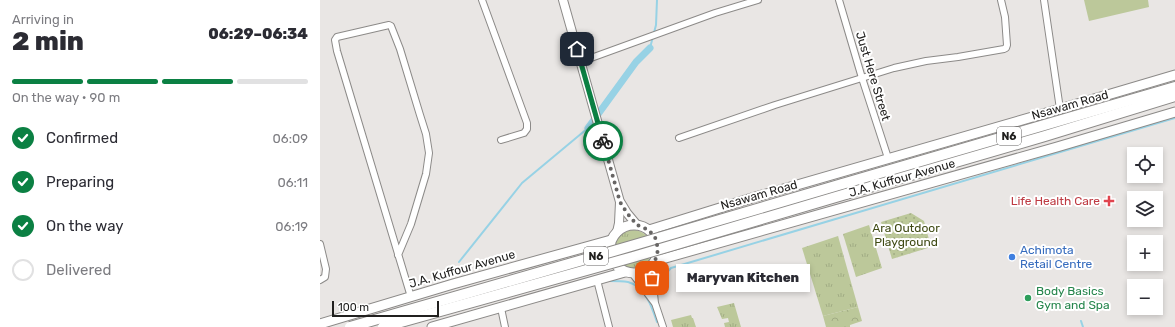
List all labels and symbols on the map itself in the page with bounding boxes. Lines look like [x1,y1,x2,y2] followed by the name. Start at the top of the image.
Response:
[853,30,893,123] street label: Just Here Street
[560,32,594,66] pin
[1030,87,1110,123] street label: Nsawam Road
[583,121,623,161] courier
[997,127,1021,145] road number: N6
[847,156,957,200] street label: J.A. Kuffour Avenue
[719,177,799,213] street label: Nsawam Road
[1011,194,1100,208] place label: Life Health Care
[1103,195,1115,207] marker: Life Health Care
[872,221,940,249] park label: Ara Outdoor Playground
[1020,243,1093,271] place label: Achimota Retail Centre
[407,247,517,291] street label: J.A. Kuffour Avenue
[584,247,608,265] road number: N6
[1007,252,1017,262] marker: Achimota Retail Centre
[635,261,669,295] pin
[676,264,810,292] callout: Maryvan Kitchen
[1036,284,1110,312] place label: Body Basics Gym and Spa
[1023,293,1033,303] marker: Body Basics Gym and Spa
[332,299,439,318] scale bar

